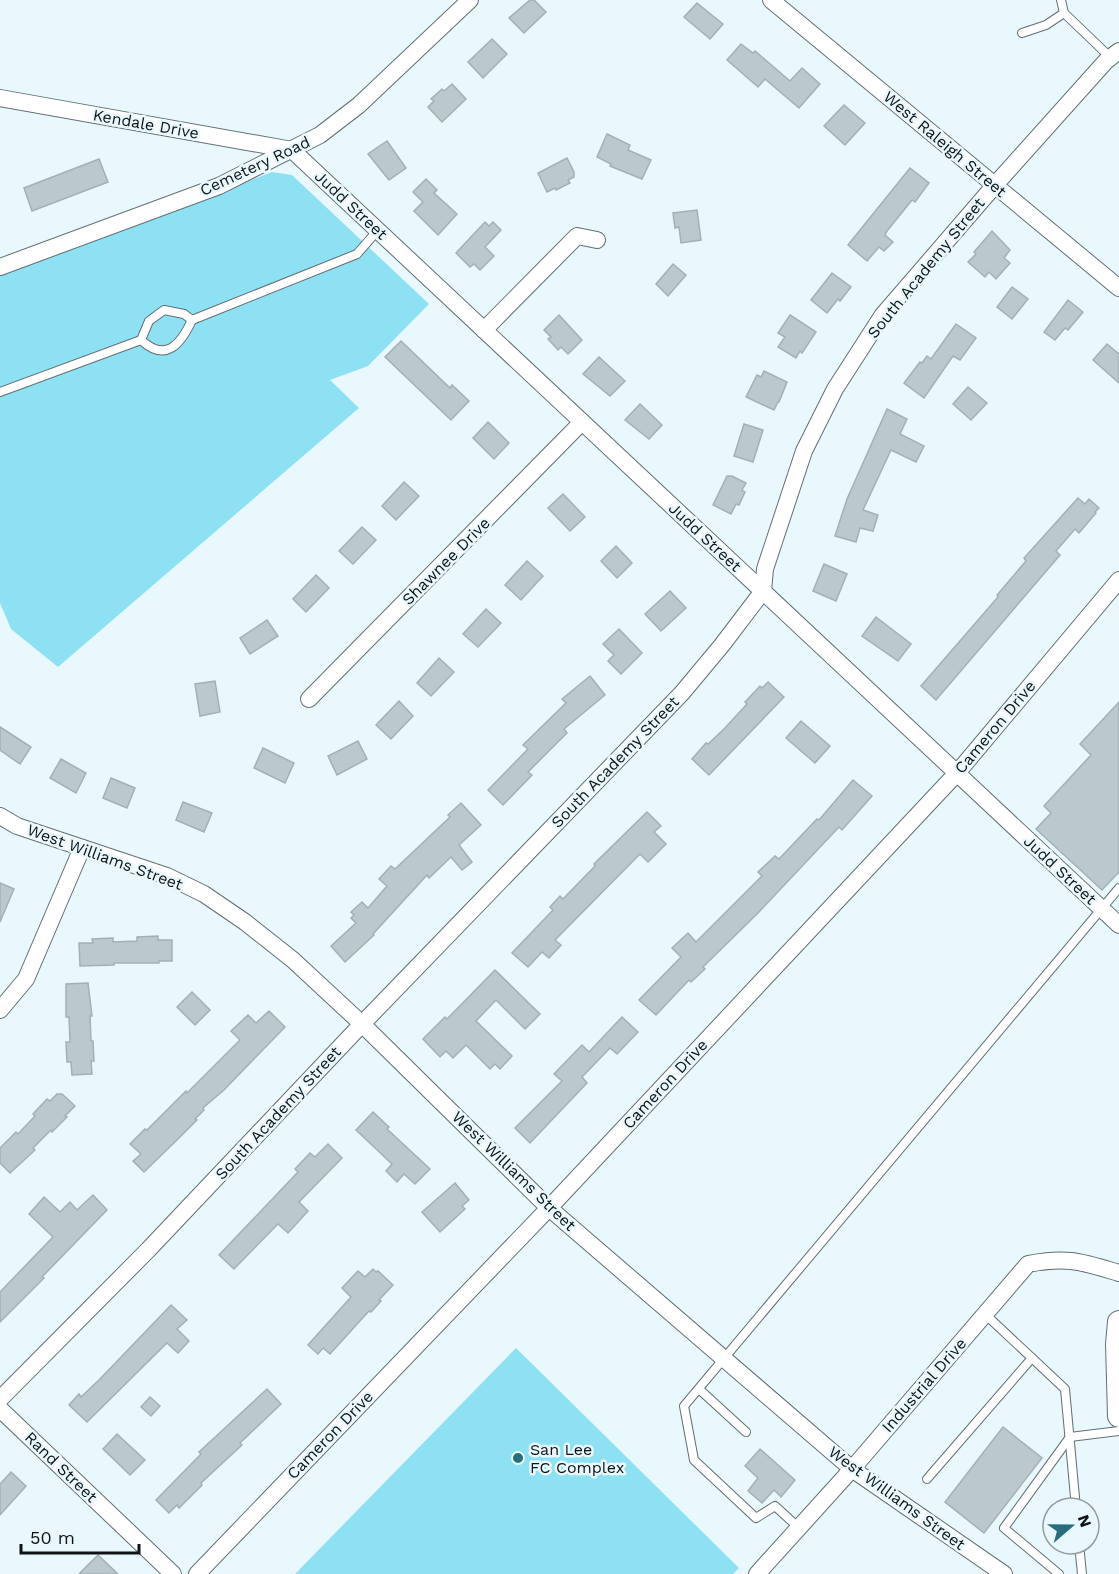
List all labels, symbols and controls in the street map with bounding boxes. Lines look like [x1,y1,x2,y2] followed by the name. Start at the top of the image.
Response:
[880,87,1011,201] street label: West Raleigh Street
[91,105,201,143] street label: Kendale Drive
[197,132,313,200] street label: Cemetery Road
[311,167,392,244] street label: Judd Street
[863,194,989,342] street label: South Academy Street
[665,499,746,576] street label: Judd Street
[398,513,494,609] street label: Shawnee Drive
[951,677,1039,777] street label: Cameron Drive
[547,692,683,832] street label: South Academy Street
[25,820,186,894] street label: West Williams Street
[1020,832,1101,909] street label: Judd Street
[619,1035,711,1133] street label: Cameron Drive
[211,1042,345,1184] street label: South Academy Street
[448,1107,580,1235] street label: West Williams Street
[878,1334,970,1436] street label: Industrial Drive
[283,1387,377,1483] street label: Cameron Drive
[21,1428,101,1506] street label: Rand Street
[530,1440,624,1477] place label: San Lee FC Complex
[825,1442,969,1554] street label: West Williams Street
[511,1451,525,1465] marker: San Lee FC Complex
[1041,1496,1101,1556] north arrow
[1074,1512,1096,1530] text: N
[21,1517,140,1555] scale bar
[30,1527,75,1548] text: 50 m

